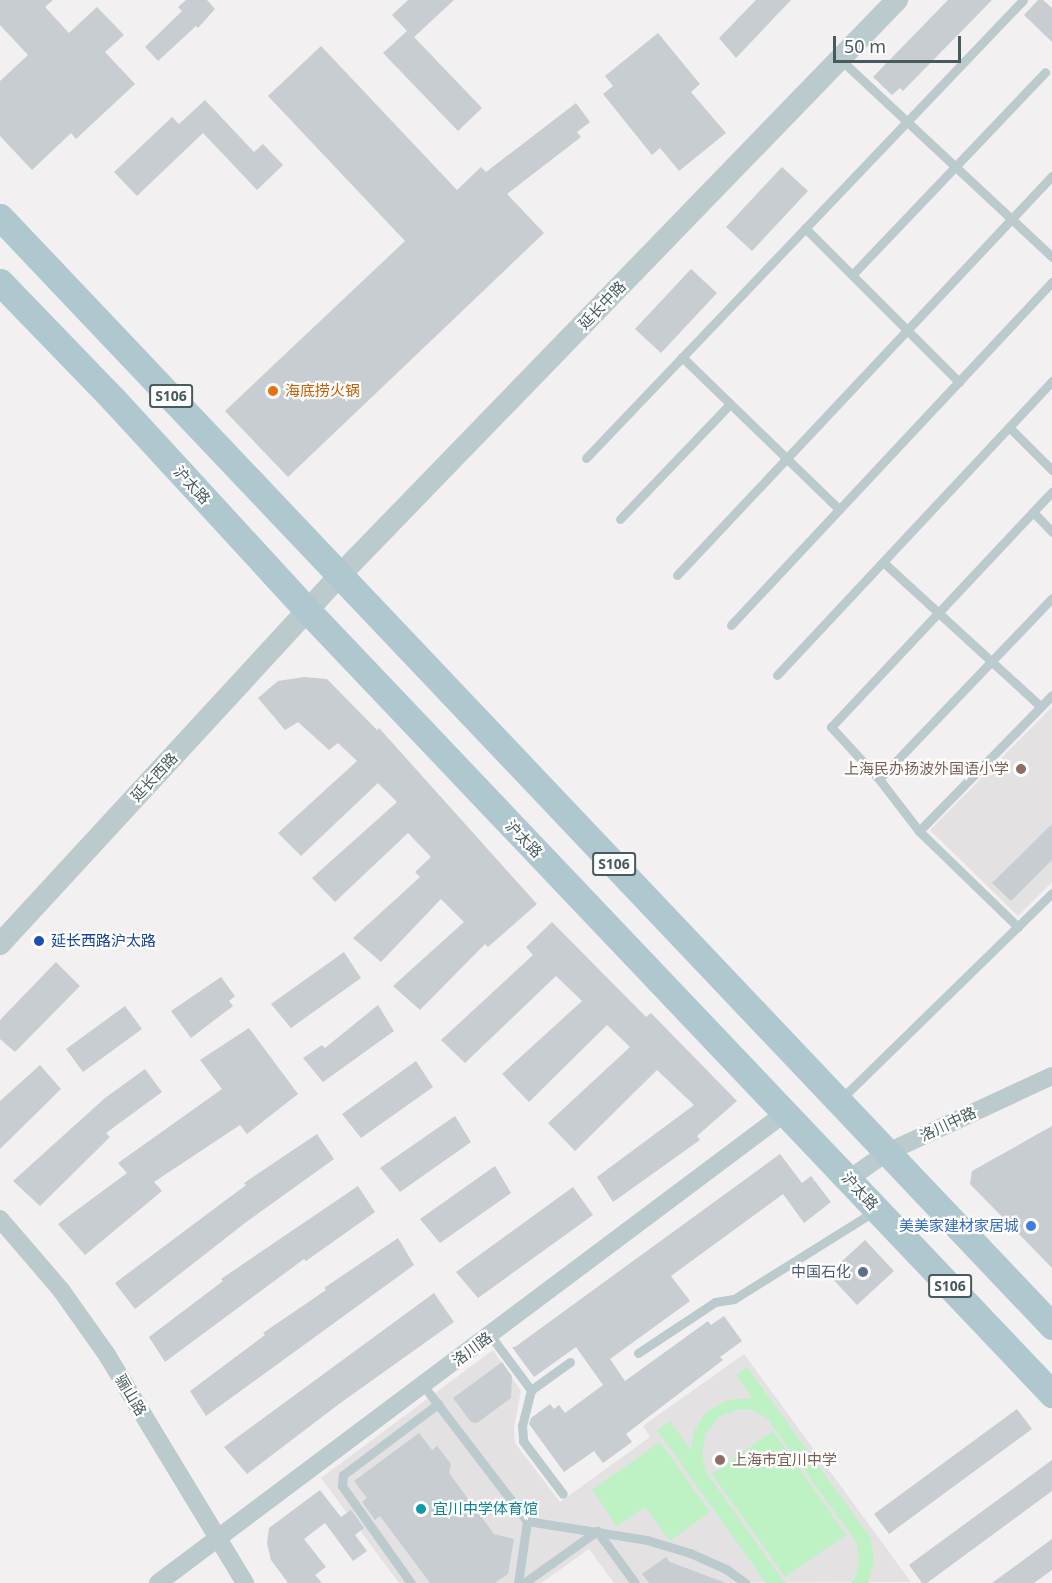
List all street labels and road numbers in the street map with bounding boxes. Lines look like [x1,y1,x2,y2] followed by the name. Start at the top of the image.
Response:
[575,277,629,333] street label: 延长中路
[148,385,194,407] road number: S106
[170,462,214,508] street label: 沪太路
[127,749,181,805] street label: 延长西路
[502,817,546,861] street label: 沪太路
[592,853,636,875] road number: S106
[917,1103,979,1145] street label: 洛川中路
[838,1168,882,1214] street label: 沪太路
[928,1275,972,1297] road number: S106
[449,1328,495,1370] street label: 洛川路
[112,1371,150,1419] street label: 骊山路

